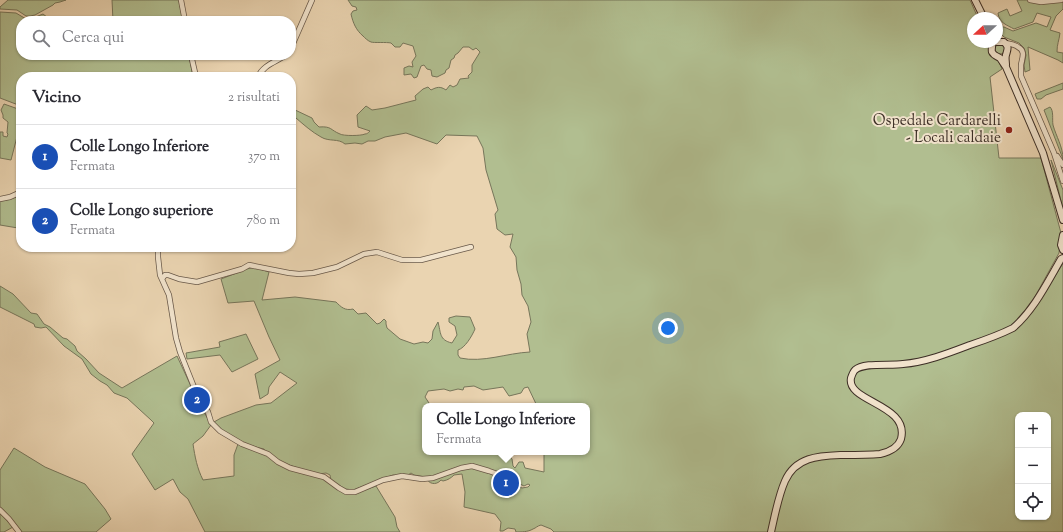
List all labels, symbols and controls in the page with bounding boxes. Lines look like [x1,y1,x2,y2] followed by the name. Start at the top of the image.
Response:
[967,12,1003,48] north arrow
[16,16,296,60] search box
[30,27,52,49] icon: search
[62,28,124,49] text: Cerca qui
[32,86,81,110] text: Vicino
[228,89,280,107] text: 2 risultati
[873,111,1001,149] place label: Ospedale Cardarelli - Locali caldaie
[1004,125,1014,135] marker: Ospedale Cardarelli - Locali caldaie
[70,137,209,158] text: Colle Longo Inferiore
[43,148,47,166] text: 1
[248,148,280,166] text: 370 m
[70,158,115,176] text: Fermata
[70,201,213,222] text: Colle Longo superiore
[42,212,48,230] text: 2
[247,212,280,230] text: 780 m
[70,222,115,240] text: Fermata
[658,318,678,338] your location
[184,385,210,415] pin: 2
[422,403,590,455] popup
[436,410,576,431] text: Colle Longo Inferiore
[1015,412,1051,520] map controls
[1015,412,1051,448] button: +
[436,431,481,449] text: Fermata
[1015,448,1051,484] button: −
[493,468,519,498] pin: 1
[1015,484,1051,520] button: locate

